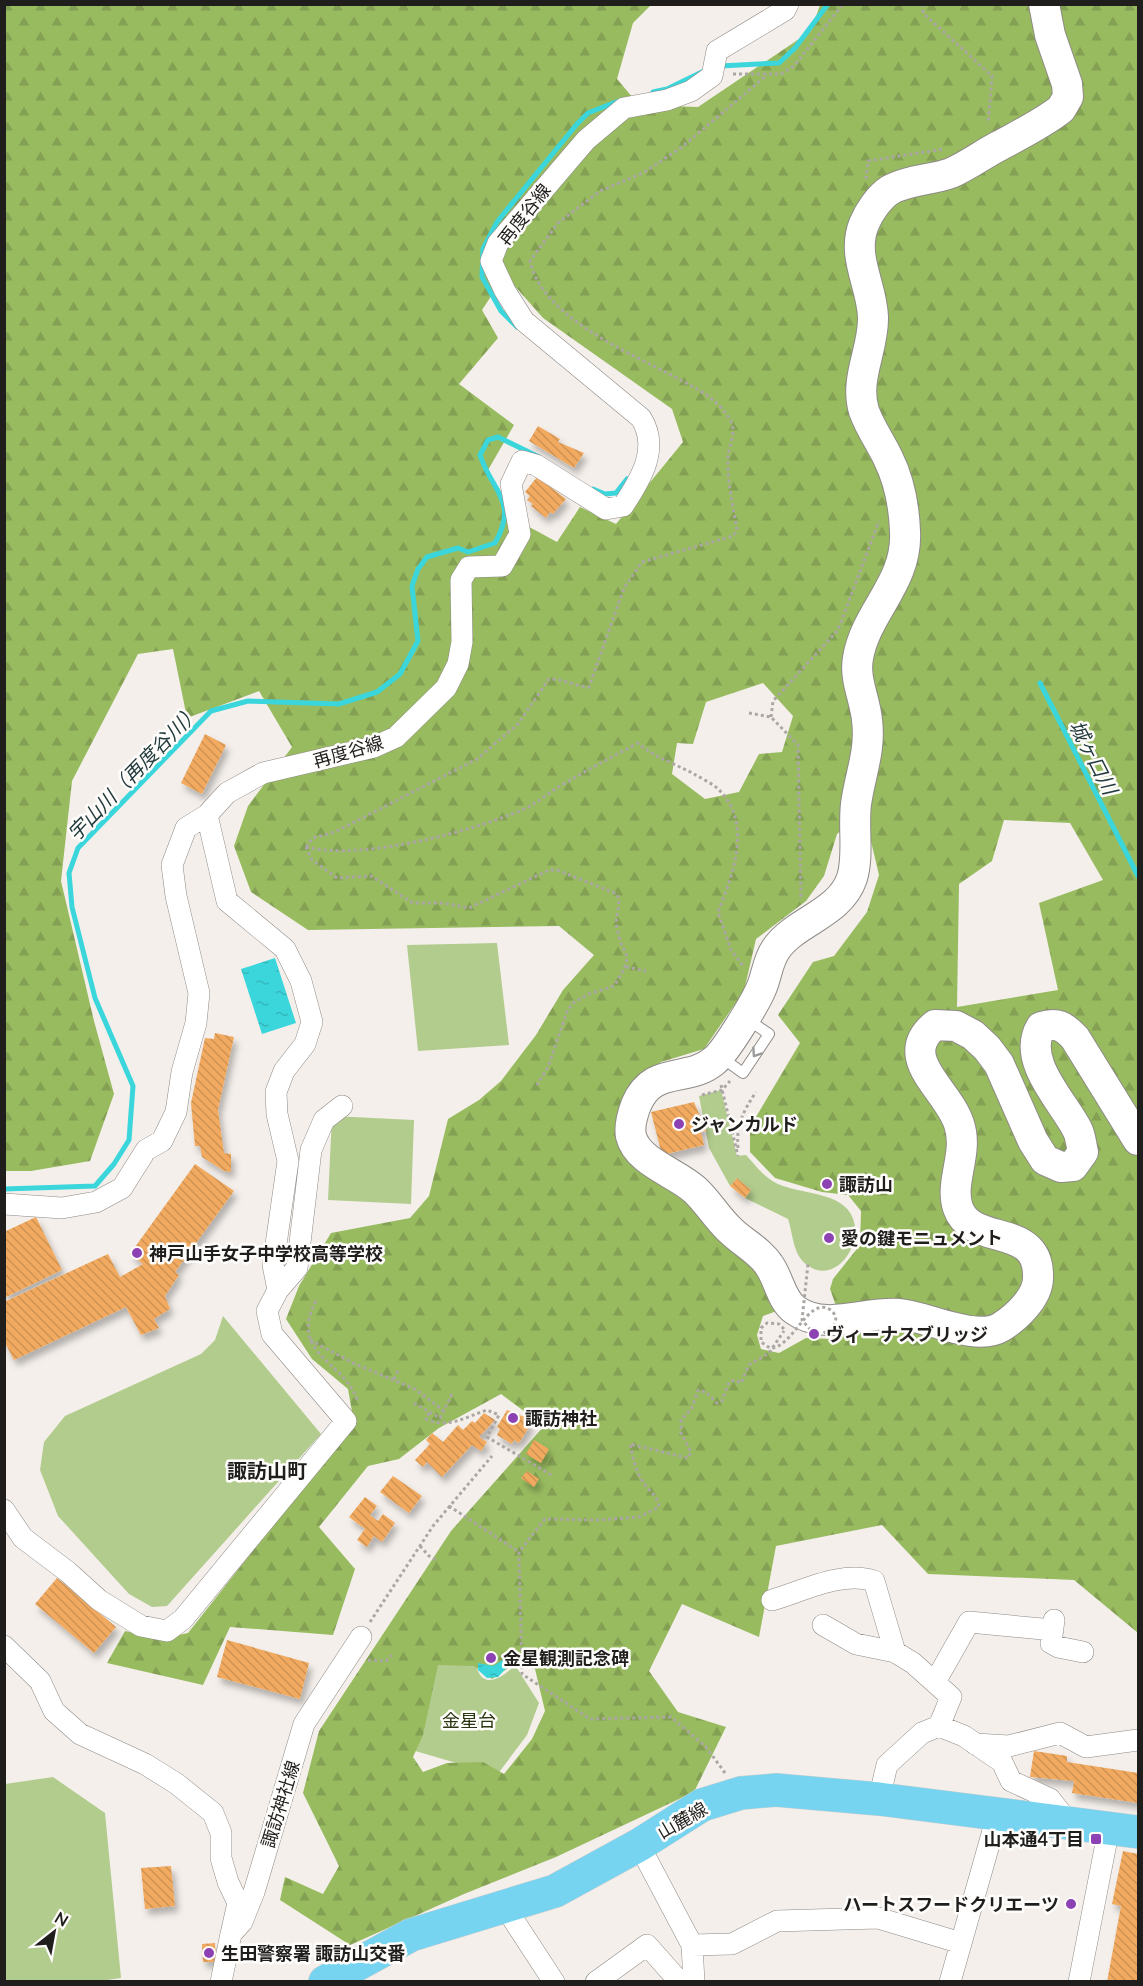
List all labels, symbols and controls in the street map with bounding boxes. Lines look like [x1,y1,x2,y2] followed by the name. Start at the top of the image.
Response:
[493,179,555,249] street label: 再度谷線
[62,699,204,845] water label: 宇山川（再度谷川）
[1065,716,1124,800] water label: 城ヶ口川
[310,731,386,771] street label: 再度谷線
[752,1047,763,1058] one-way arrow
[691,1113,798,1135] place label: ジャンカルド
[672,1117,686,1131] marker: ジャンカルド
[839,1173,893,1195] place label: 諏訪山
[820,1177,834,1191] marker: 諏訪山
[841,1227,1003,1249] place label: 愛の鍵モニュメント
[822,1231,836,1245] marker: 愛の鍵モニュメント
[149,1242,383,1264] place label: 神戸山手女子中学校高等学校
[130,1246,144,1260] marker: 神戸山手女子中学校高等学校
[826,1323,988,1345] place label: ヴィーナスブリッジ
[807,1327,821,1341] marker: ヴィーナスブリッジ
[525,1407,597,1429] place label: 諏訪神社
[506,1411,520,1425] marker: 諏訪神社
[227,1458,307,1482] district label: 諏訪山町
[503,1647,629,1669] place label: 金星観測記念碑
[484,1651,498,1665] marker: 金星観測記念碑
[442,1709,496,1731] park label: 金星台
[256,1758,304,1850] street label: 諏訪神社線
[653,1797,711,1843] street label: 山麓線
[984,1828,1084,1850] place label: 山本通4丁目
[1089,1832,1103,1846] marker: 山本通4丁目
[843,1893,1059,1915] place label: ハートスフードクリエーツ
[1064,1897,1078,1911] marker: ハートスフードクリエーツ
[24,1902,84,1962] north arrow
[52,1907,72,1930] text: N
[221,1942,405,1964] place label: 生田警察署 諏訪山交番
[202,1946,216,1960] marker: 生田警察署 諏訪山交番

